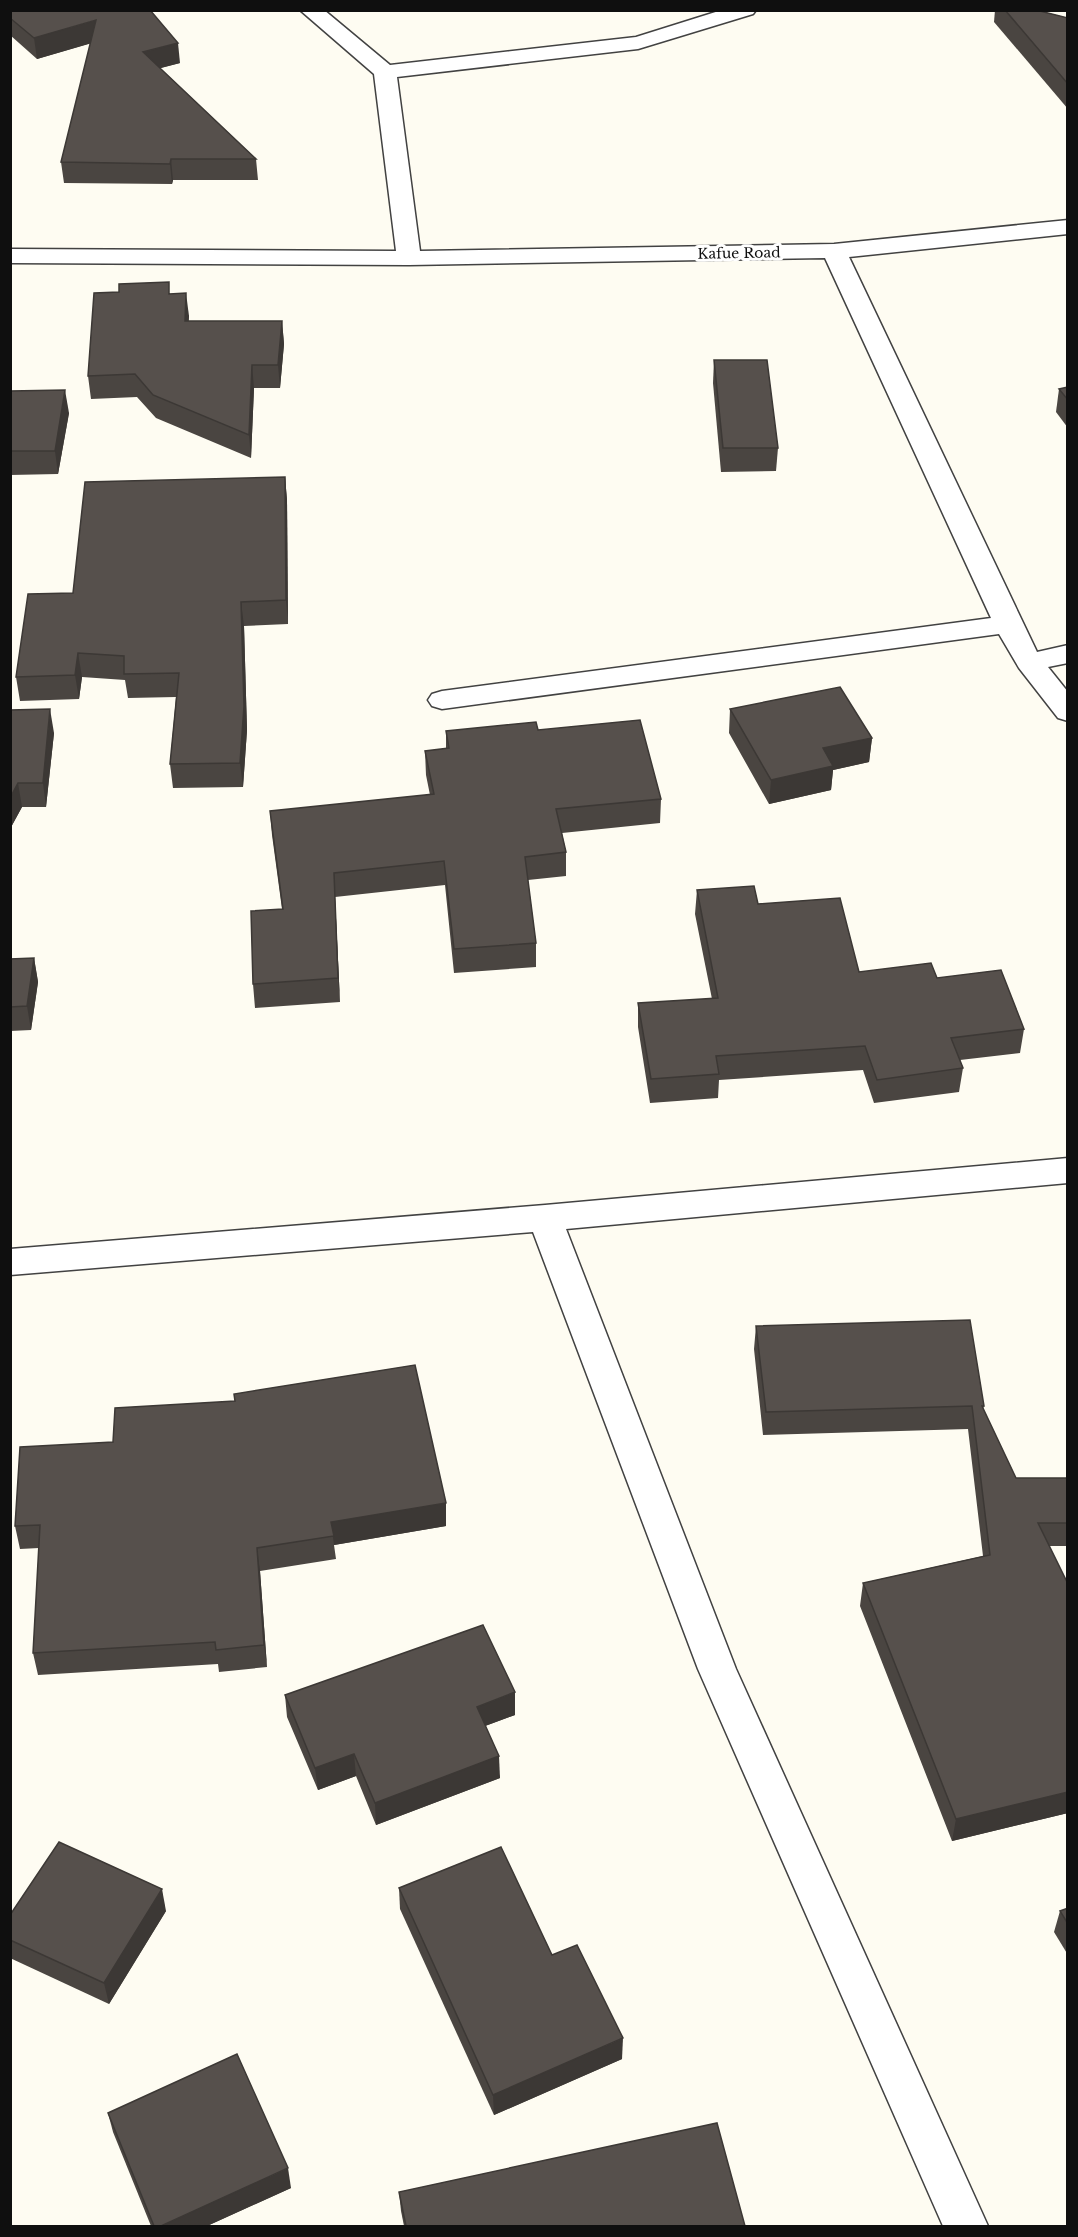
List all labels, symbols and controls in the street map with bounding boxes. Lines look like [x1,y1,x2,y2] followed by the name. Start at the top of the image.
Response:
[697,243,781,263] street label: Kafue Road

